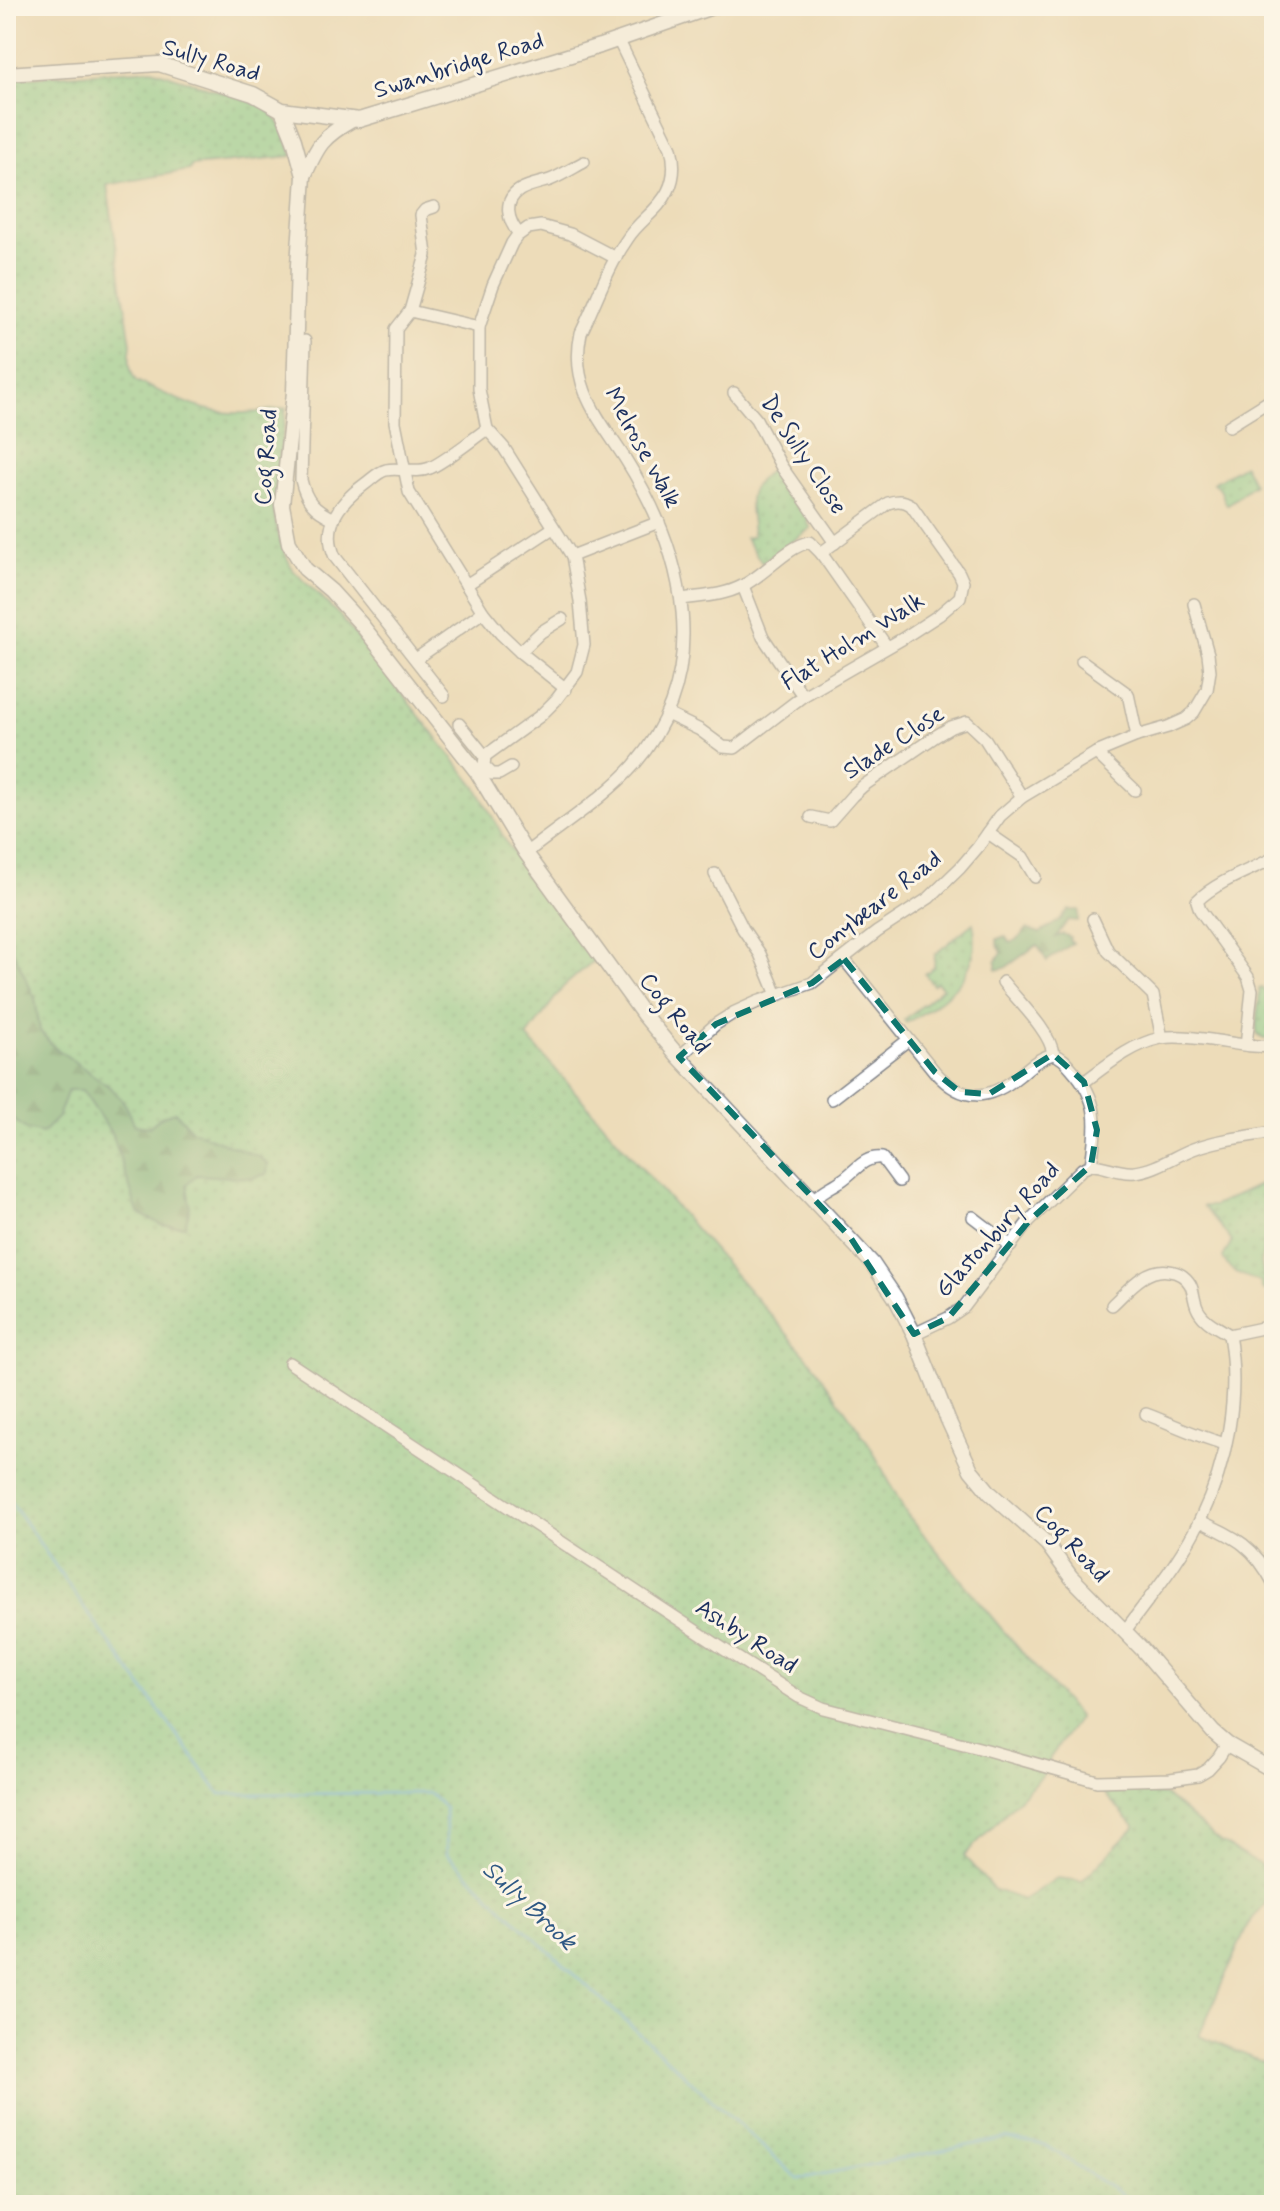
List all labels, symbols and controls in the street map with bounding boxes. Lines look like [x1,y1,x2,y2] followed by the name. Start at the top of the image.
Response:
[370,25,548,107] street label: Swanbridge Road
[158,32,264,90] street label: Sully Road
[596,382,688,514] street label: Melrose Walk
[753,389,853,521] street label: De Sully Close
[248,408,289,507] street label: Cog Road
[775,586,931,698] street label: Flat Holm Walk
[837,699,951,787] street label: Slade Close
[802,844,948,968] street label: Conybeare Road
[629,967,716,1063] street label: Cog Road
[929,1156,1067,1304] street label: Glastonbury Road
[1024,1498,1115,1592] street label: Cog Road
[689,1592,803,1682] street label: Ashby Road
[474,1853,585,1960] water label: Sully Brook

